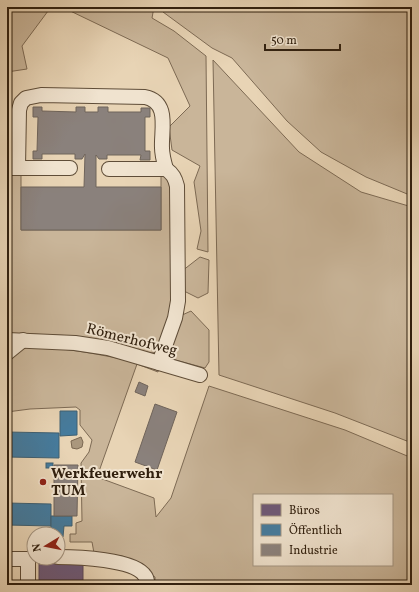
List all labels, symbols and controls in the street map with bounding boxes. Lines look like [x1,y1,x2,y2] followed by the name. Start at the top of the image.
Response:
[265,26,340,52] scale bar
[271,33,297,49] text: 50 m
[84,319,180,362] street label: Römerhofweg
[51,464,162,502] place label: Werkfeuerwehr TUM
[38,477,48,487] marker: Werkfeuerwehr TUM
[253,494,393,566] legend
[289,503,320,519] text: Büros
[289,522,342,539] text: Öffentlich
[26,526,66,566] north arrow
[30,542,46,553] text: N
[289,543,338,559] text: Industrie

